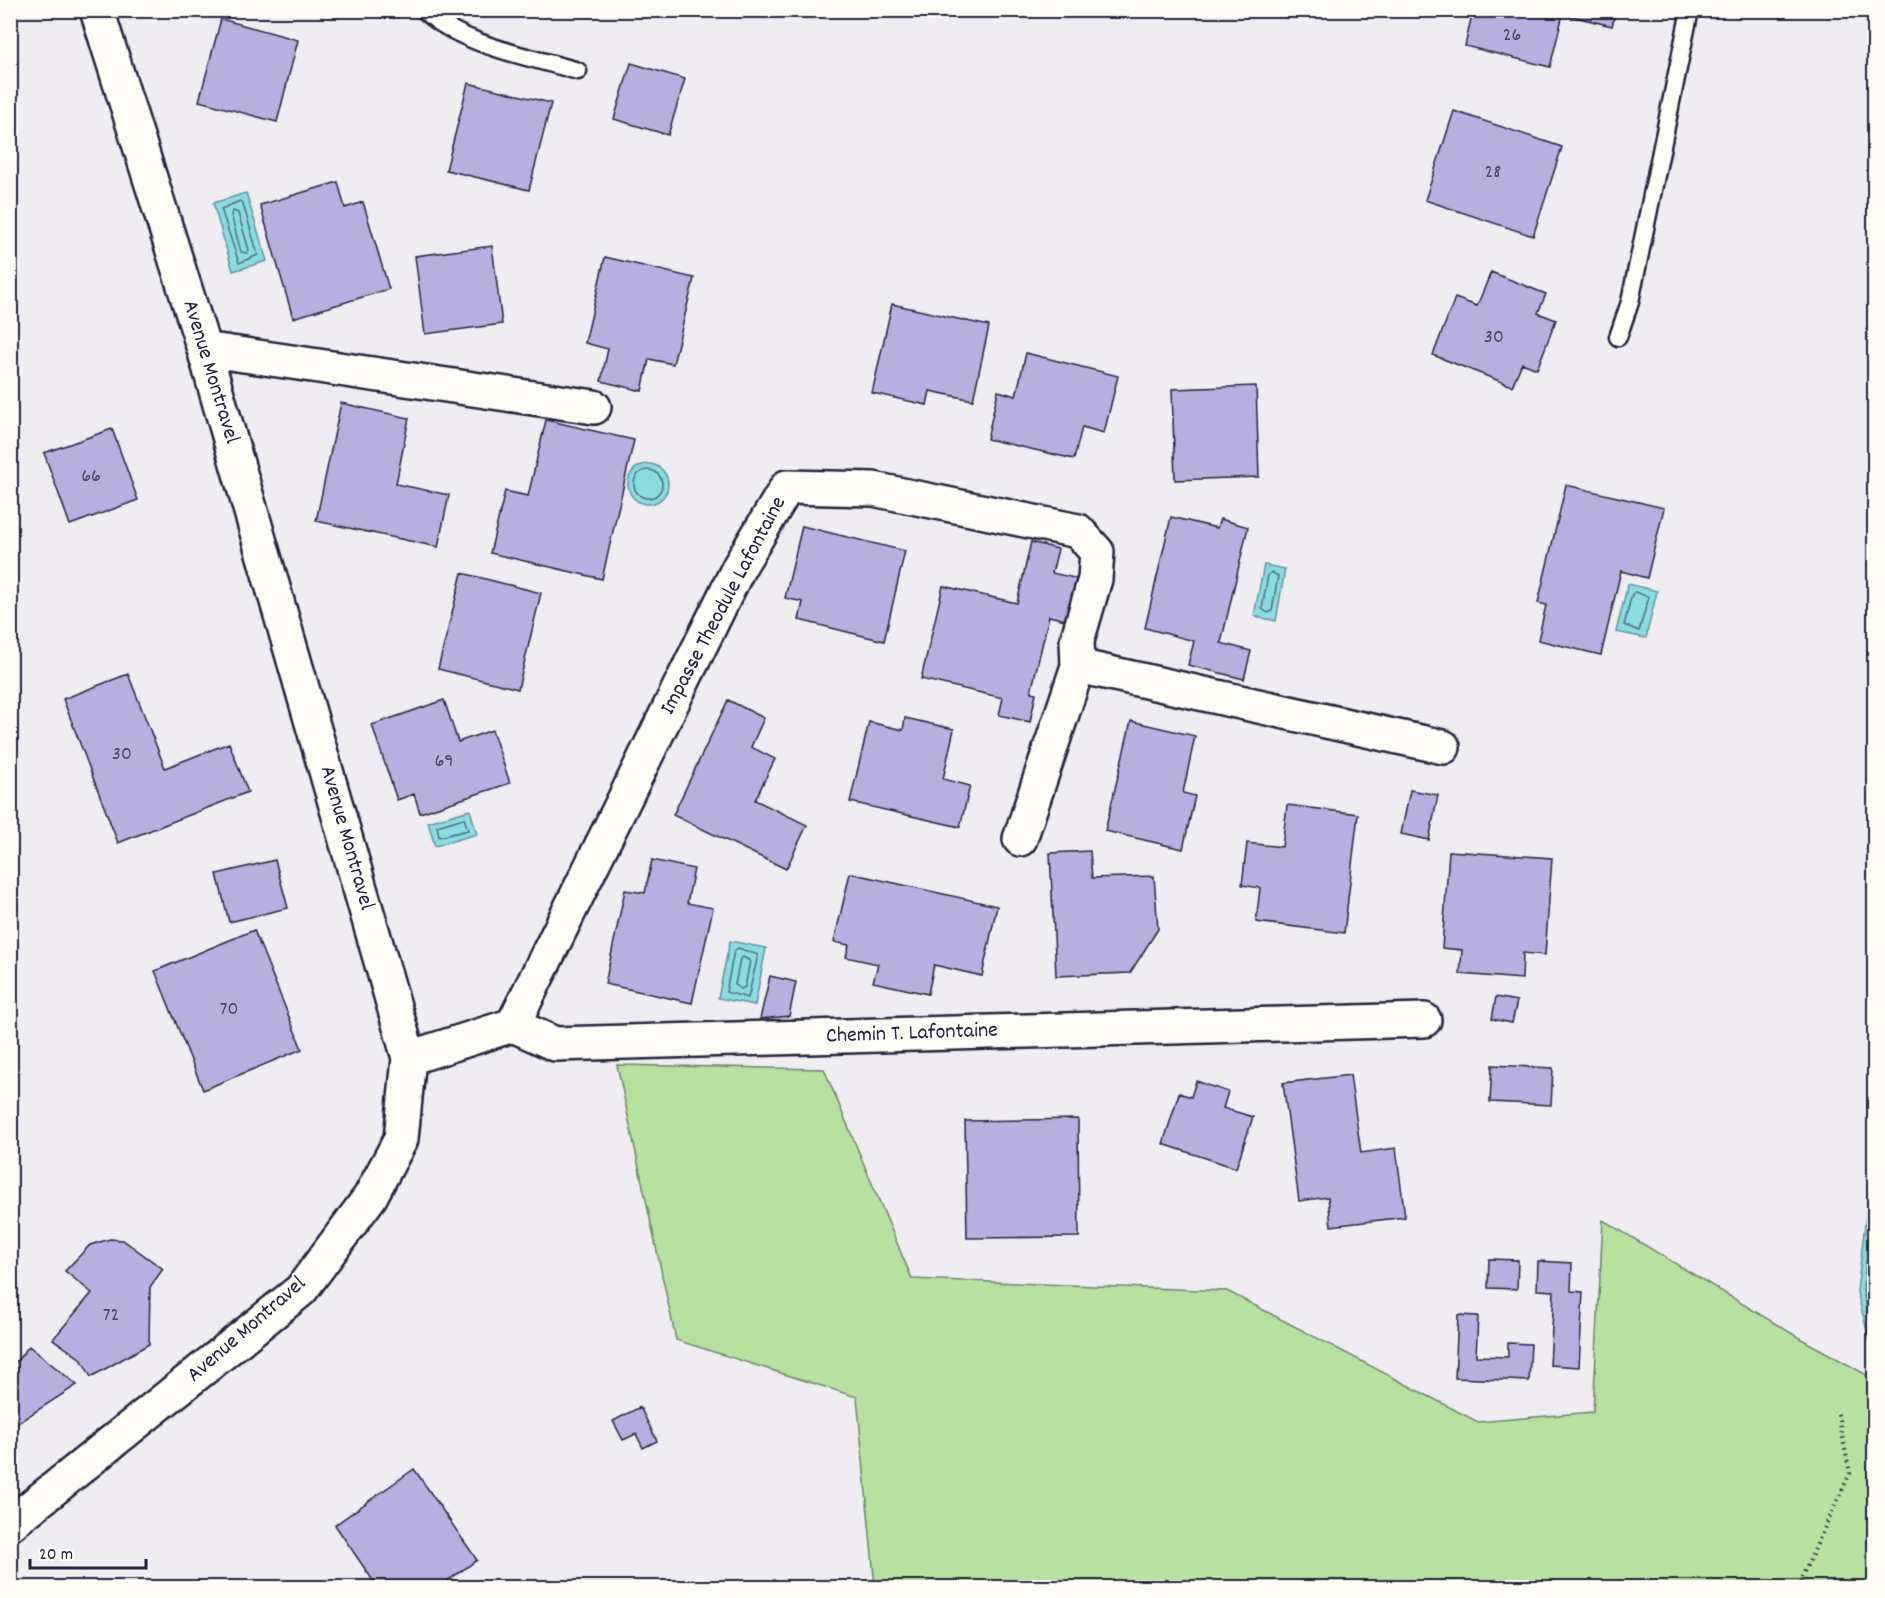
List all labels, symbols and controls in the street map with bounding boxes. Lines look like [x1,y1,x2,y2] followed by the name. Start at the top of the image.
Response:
[1503,22,1521,50] house number: 26
[1485,159,1501,187] house number: 28
[173,296,247,448] street label: Avenue Montravel
[1484,324,1504,352] house number: 30
[81,463,101,491] house number: 66
[653,491,795,721] street label: Impasse Theodule Lafontaine
[112,741,132,769] house number: 30
[435,748,453,776] house number: 69
[311,762,381,914] street label: Avenue Montravel
[220,996,238,1024] house number: 70
[826,1016,998,1052] street label: Chemin T. Lafontaine
[181,1270,313,1390] street label: Avenue Montravel
[103,1302,119,1330] house number: 72
[30,1532,146,1570] scale bar
[39,1543,73,1568] text: 20 m

